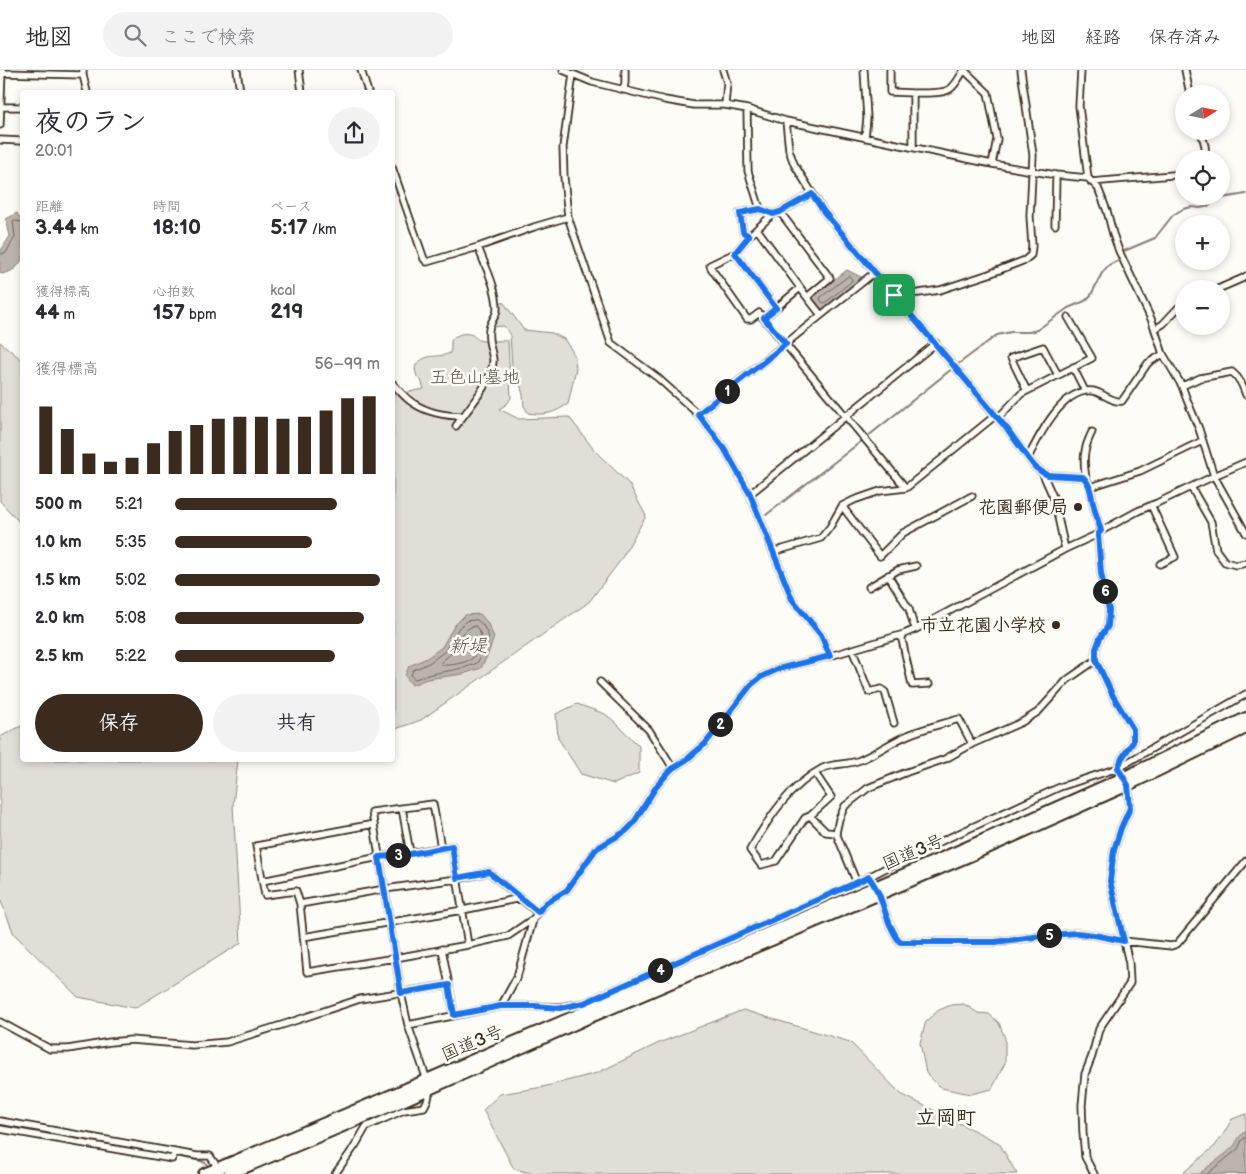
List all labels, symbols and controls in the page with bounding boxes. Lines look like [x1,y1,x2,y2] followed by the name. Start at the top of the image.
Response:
[103,12,453,57] search box
[121,21,149,49] icon: search
[25,23,73,52] text: 地図
[161,26,256,49] text: ここで検索
[1021,27,1057,48] text: 地図
[1085,27,1121,48] text: 経路
[1149,27,1221,48] text: 保存済み
[1175,85,1230,140] north arrow
[1175,85,1230,335] map controls
[35,106,147,139] text: 夜のラン
[328,107,380,159] button: share
[35,142,73,161] text: 20:01
[1175,150,1230,205] button: locate
[35,198,63,215] text: 距離
[153,198,181,215] text: 時間
[270,198,312,215] text: ペース
[35,215,77,240] text: 3.44
[153,215,201,240] text: 18:10
[270,215,308,240] text: 5:17
[1175,215,1230,270] button: +
[77,221,99,238] text: km
[308,221,336,238] text: /km
[873,274,915,316] pin
[1175,280,1230,335] button: −
[880,281,908,309] icon: arrive
[270,282,295,299] text: kcal
[35,283,91,300] text: 獲得標高
[153,283,195,300] text: 心拍数
[270,299,304,324] text: 219
[35,300,60,325] text: 44
[153,300,185,325] text: 157
[60,306,75,323] text: m
[185,306,217,323] text: bpm
[314,355,380,374] text: 56–99 m
[35,360,99,379] text: 獲得標高
[430,367,520,388] park label: 五色山墓地
[714,378,740,404] pin: 1
[725,383,730,400] text: 1
[35,495,82,514] text: 500 m
[115,495,143,514] text: 5:21
[978,497,1068,518] place label: 花園郵便局
[1072,501,1084,513] marker: 花園郵便局
[35,533,82,552] text: 1.0 km
[115,533,146,552] text: 5:35
[35,571,81,590] text: 1.5 km
[115,571,146,590] text: 5:02
[1092,578,1118,604] pin: 6
[1101,583,1110,600] text: 6
[35,609,84,628] text: 2.0 km
[115,609,146,628] text: 5:08
[920,615,1046,636] place label: 市立花園小学校
[1050,619,1062,631] marker: 市立花園小学校
[449,635,488,658] water label: 新堤
[35,647,84,666] text: 2.5 km
[115,647,146,666] text: 5:22
[35,694,203,752] button: 保存
[213,694,380,752] button: 共有
[708,712,732,736] pin: 2
[716,716,725,733] text: 2
[879,830,947,875] street label: 国道3号
[386,842,410,868] pin: 3
[394,847,403,864] text: 3
[1036,922,1062,948] pin: 5
[1045,927,1054,944] text: 5
[648,958,672,982] pin: 4
[656,962,665,979] text: 4
[438,1021,506,1066] street label: 国道3号
[916,1106,976,1130] district label: 立岡町

